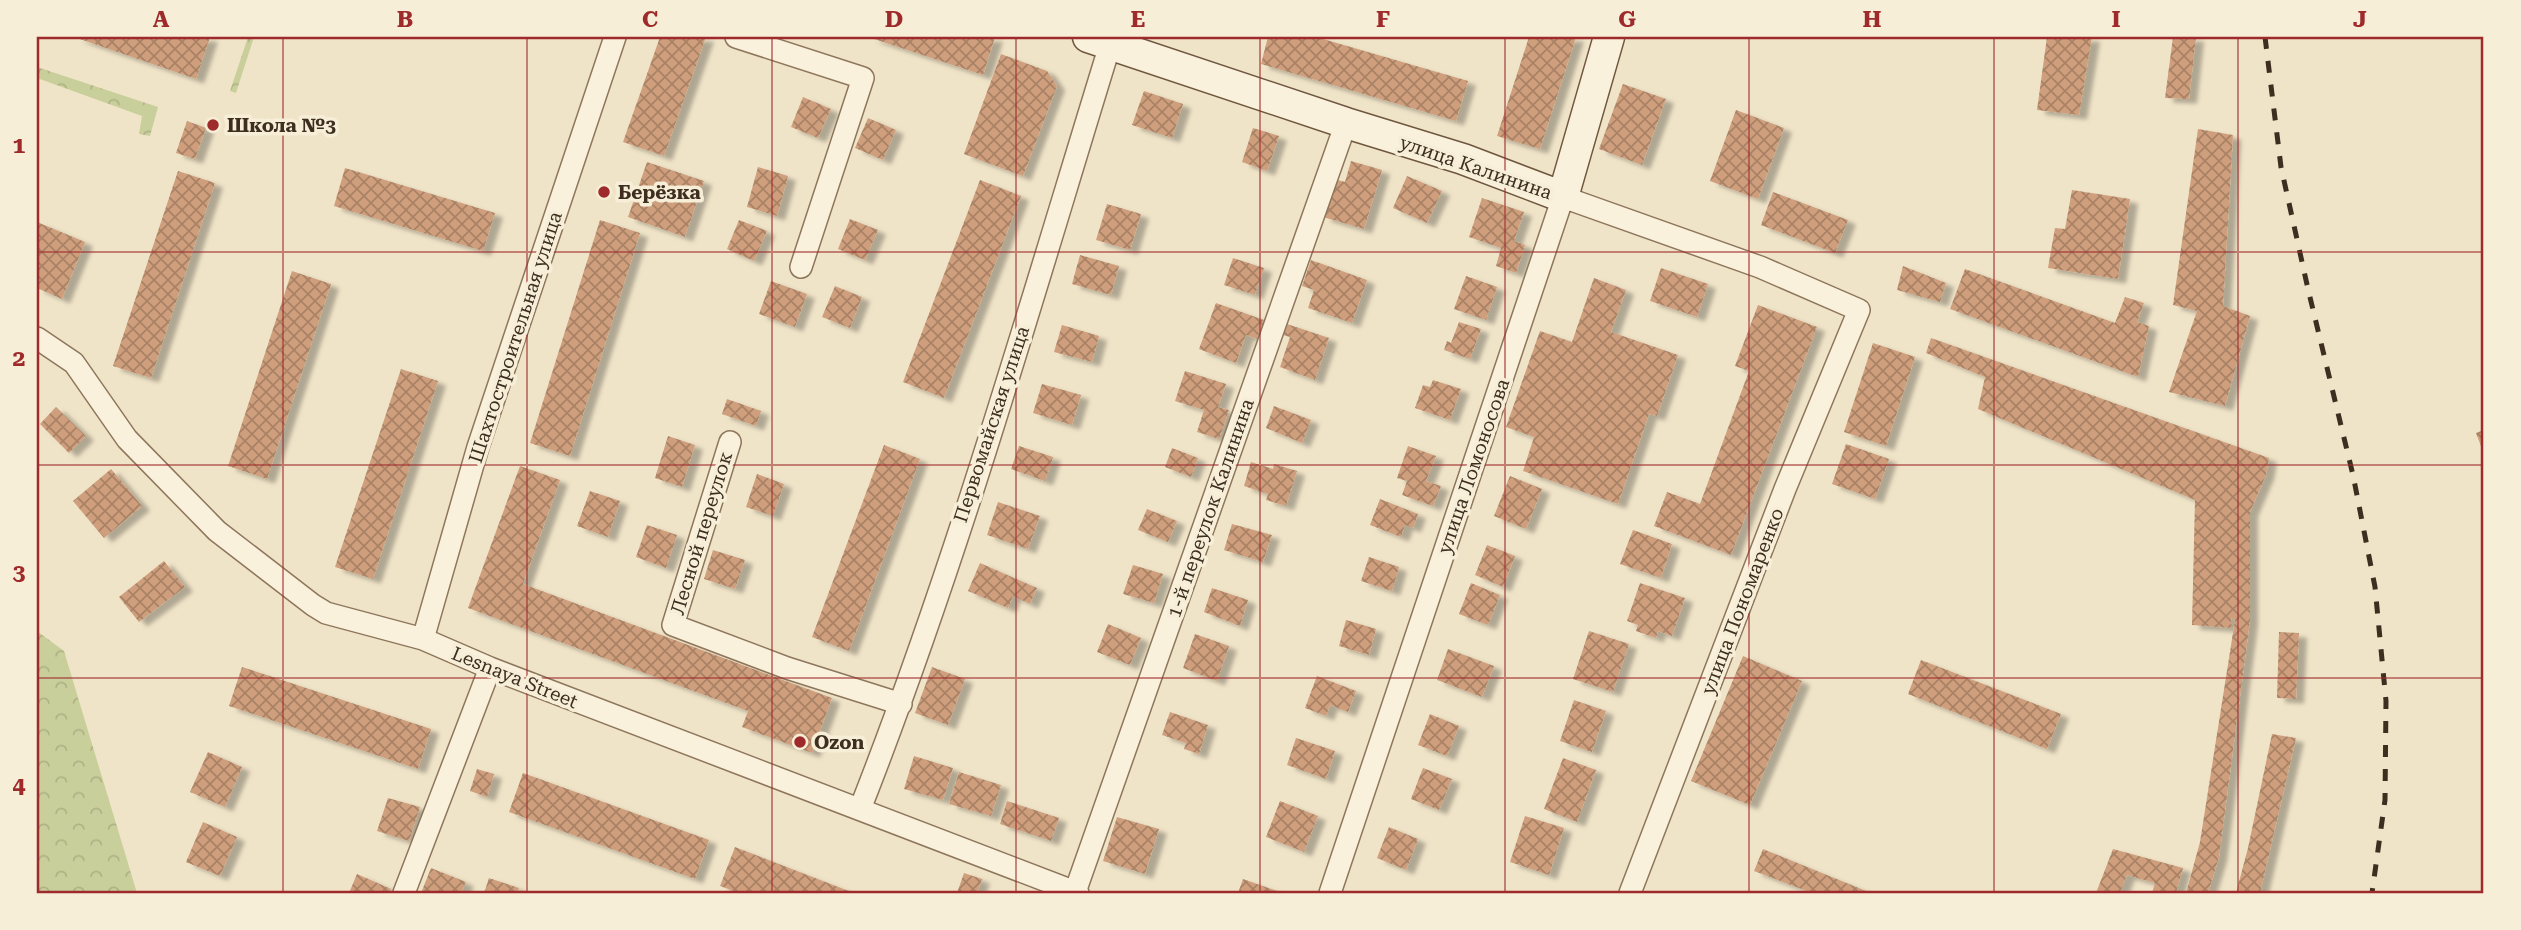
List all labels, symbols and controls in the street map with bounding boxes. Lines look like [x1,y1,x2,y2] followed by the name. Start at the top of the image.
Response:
[153,6,170,33] text: A
[397,6,413,33] text: B
[642,6,658,33] text: C
[885,6,903,33] text: D
[1131,6,1145,33] text: E
[1376,6,1390,33] text: F
[1618,6,1636,33] text: G
[1863,6,1882,33] text: H
[2111,6,2121,33] text: I
[2353,6,2367,33] text: J
[227,114,336,137] place label: Школа №3
[205,117,221,133] marker: Школа №3
[1397,131,1556,205] street label: улица Калинина
[13,132,26,159] text: 1
[618,181,701,204] place label: Берёзка
[596,184,612,200] marker: Берёзка
[464,208,567,466] street label: Шахтостроительная улица
[949,322,1034,525] street label: Первомайская улица
[13,345,25,372] text: 2
[1433,375,1514,557] street label: улица Ломоносова
[1162,395,1259,621] street label: 1-й переулок Калинина
[666,449,737,617] street label: Лесной переулок
[1696,505,1789,698] street label: улица Пономаренко
[13,559,26,586] text: 3
[448,642,581,713] street label: Lesnaya Street
[814,731,864,754] place label: Ozon
[792,734,808,750] marker: Ozon
[13,772,26,799] text: 4

